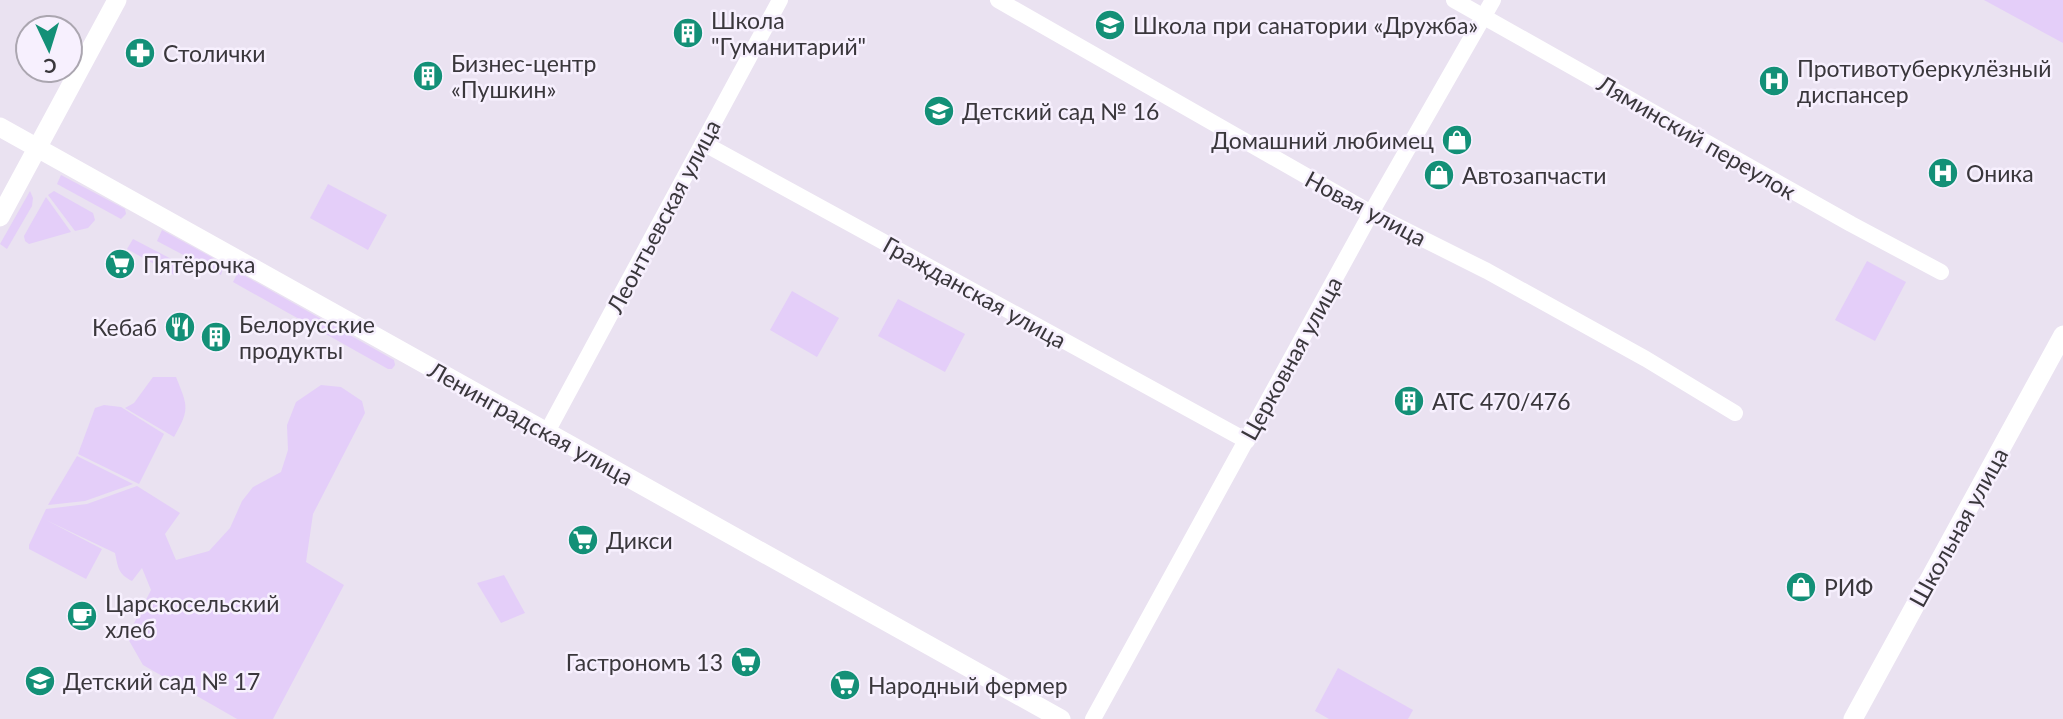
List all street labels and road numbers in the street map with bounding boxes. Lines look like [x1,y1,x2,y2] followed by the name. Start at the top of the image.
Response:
[1592,68,1801,205] street label: Ляминский переулок
[600,114,726,318] street label: Леонтьевская улица
[1301,164,1431,252] street label: Новая улица
[879,230,1071,354] street label: Гражданская улица
[1234,271,1348,445] street label: Церковная улица
[423,355,638,491] street label: Ленинградская улица
[1903,443,2013,611] street label: Школьная улица

